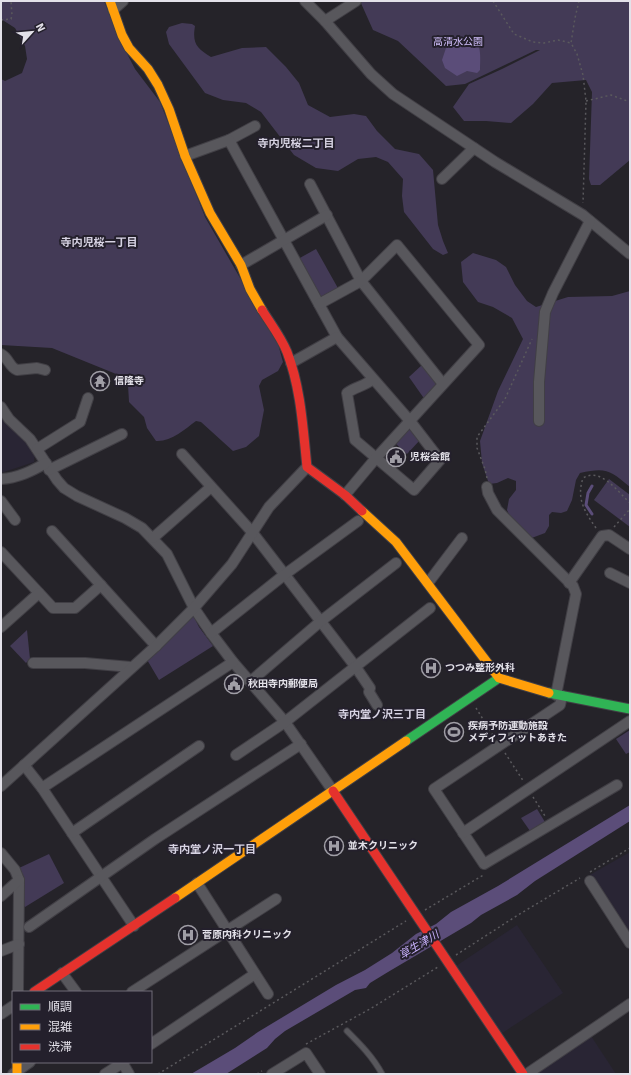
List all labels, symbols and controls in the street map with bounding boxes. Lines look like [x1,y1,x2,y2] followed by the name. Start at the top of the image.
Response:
[12,12,52,52] north arrow
[33,21,48,34] text: N
[433,36,483,48] park label: 高清水公園
[258,137,335,150] district label: 寺内児桜二丁目
[61,236,138,249] district label: 寺内児桜一丁目
[89,370,111,392] temple icon: 信隆寺
[114,375,144,387] place label: 信隆寺
[385,446,407,468] public building icon: 児桜会館
[410,451,450,463] place label: 児桜会館
[420,657,442,679] hospital icon: つつみ整形外科
[445,662,515,674] place label: つつみ整形外科
[223,673,245,695] public building icon: 秋田寺内郵便局
[248,678,318,690] place label: 秋田寺内郵便局
[338,708,426,721] district label: 寺内堂ノ沢三丁目
[468,720,567,744] place label: 疾病予防運動施設 メディフィットあきた
[443,721,465,743] sports icon: 疾病予防運動施設 メディフィットあきた
[323,835,345,857] hospital icon: 並木クリニック
[348,840,418,852] place label: 並木クリニック
[168,843,256,856] district label: 寺内堂ノ沢一丁目
[177,924,199,946] hospital icon: 菅原内科クリニック
[397,928,442,962] water label: 草生津川
[202,929,292,941] place label: 菅原内科クリニック
[12,991,152,1063] legend
[48,1000,72,1015] text: 順調
[48,1020,72,1035] text: 混雑
[48,1040,72,1055] text: 渋滞

